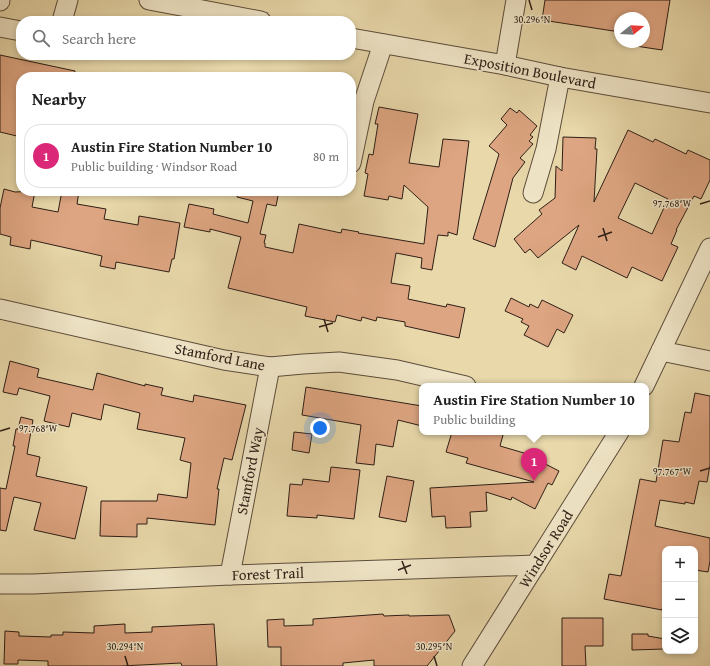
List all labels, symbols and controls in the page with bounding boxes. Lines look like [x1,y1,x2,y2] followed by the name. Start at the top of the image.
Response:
[514,12,551,27] text: 30.296°N
[614,12,650,48] north arrow
[16,16,356,60] search box
[30,27,52,49] icon: search
[62,28,136,49] text: Search here
[462,47,598,94] street label: Exposition Boulevard
[32,86,86,111] text: Nearby
[71,136,272,157] text: Austin Fire Station Number 10
[43,147,49,166] text: 1
[313,147,339,166] text: 80 m
[71,157,237,176] text: Public building · Windsor Road
[653,196,692,211] text: 97.768°W
[173,337,267,376] street label: Stamford Lane
[419,383,649,435] popup
[433,389,635,410] text: Austin Fire Station Number 10
[433,410,515,429] text: Public building
[310,418,330,438] your location
[19,421,58,436] text: 97.768°W
[231,425,268,516] street label: Stamford Way
[521,448,547,481] pin: 1
[653,464,692,479] text: 97.767°W
[513,506,578,592] street label: Windsor Road
[662,546,698,654] map controls
[662,546,698,582] button: +
[232,562,304,585] street label: Forest Trail
[662,582,698,618] button: −
[662,618,698,654] button: layers
[107,639,144,654] text: 30.294°N
[416,639,453,654] text: 30.295°N

